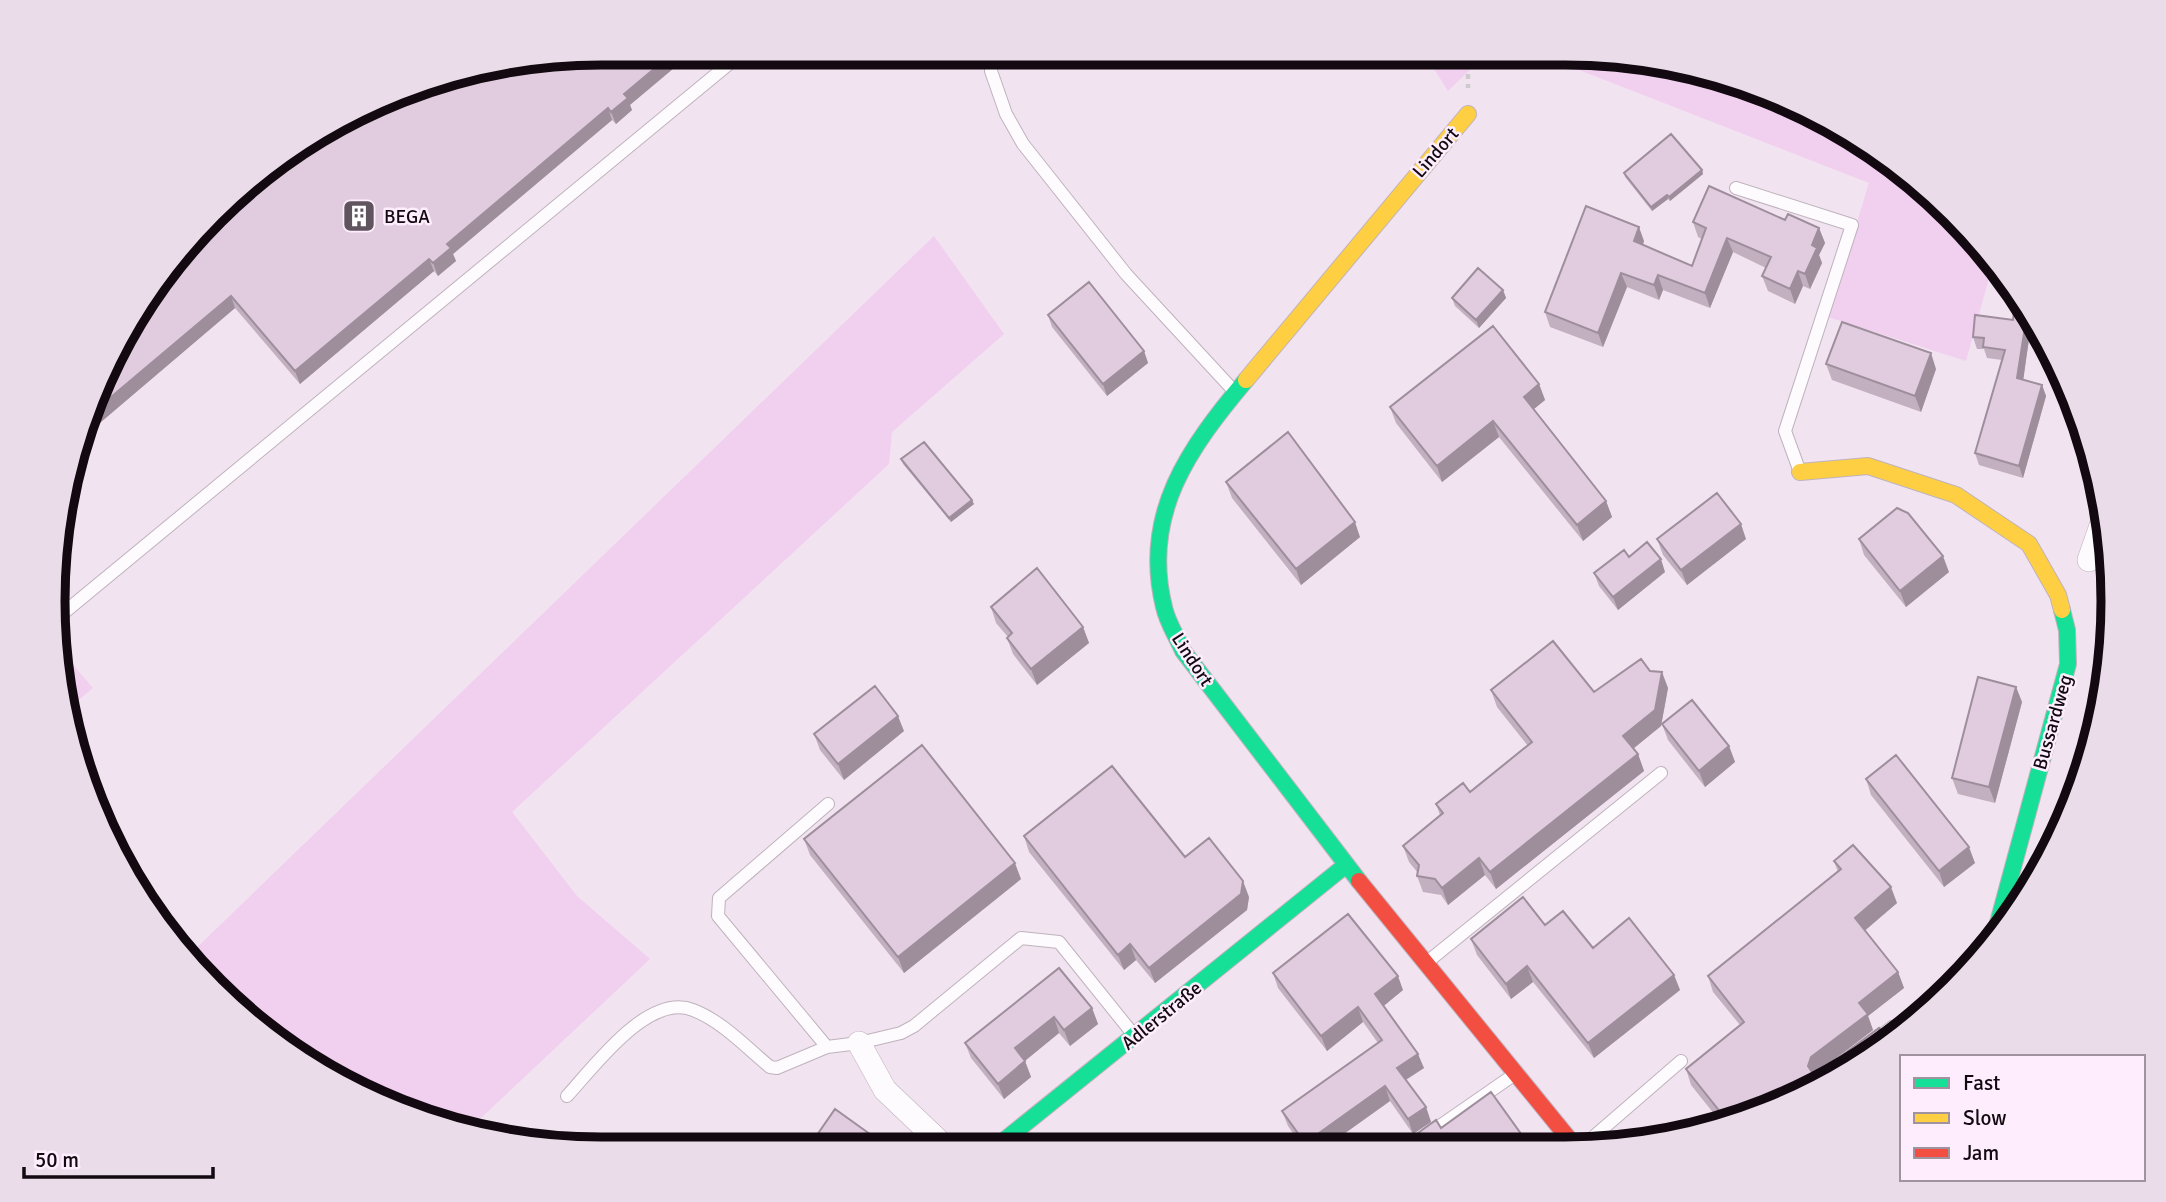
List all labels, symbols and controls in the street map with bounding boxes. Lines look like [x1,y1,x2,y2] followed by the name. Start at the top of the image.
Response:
[1407,122,1464,183] street label: Lindort
[340,197,378,235] building icon: BEGA
[384,205,430,229] place label: BEGA
[1166,628,1218,691] street label: Lindort
[2028,672,2078,773] street label: Bussardweg
[1117,976,1207,1055] street label: Adlerstraße
[1900,1055,2145,1181] legend
[1963,1070,2000,1096] text: Fast
[1963,1105,2007,1131] text: Slow
[24,1136,214,1180] scale bar
[1963,1140,1999,1166] text: Jam
[35,1147,79,1173] text: 50 m

